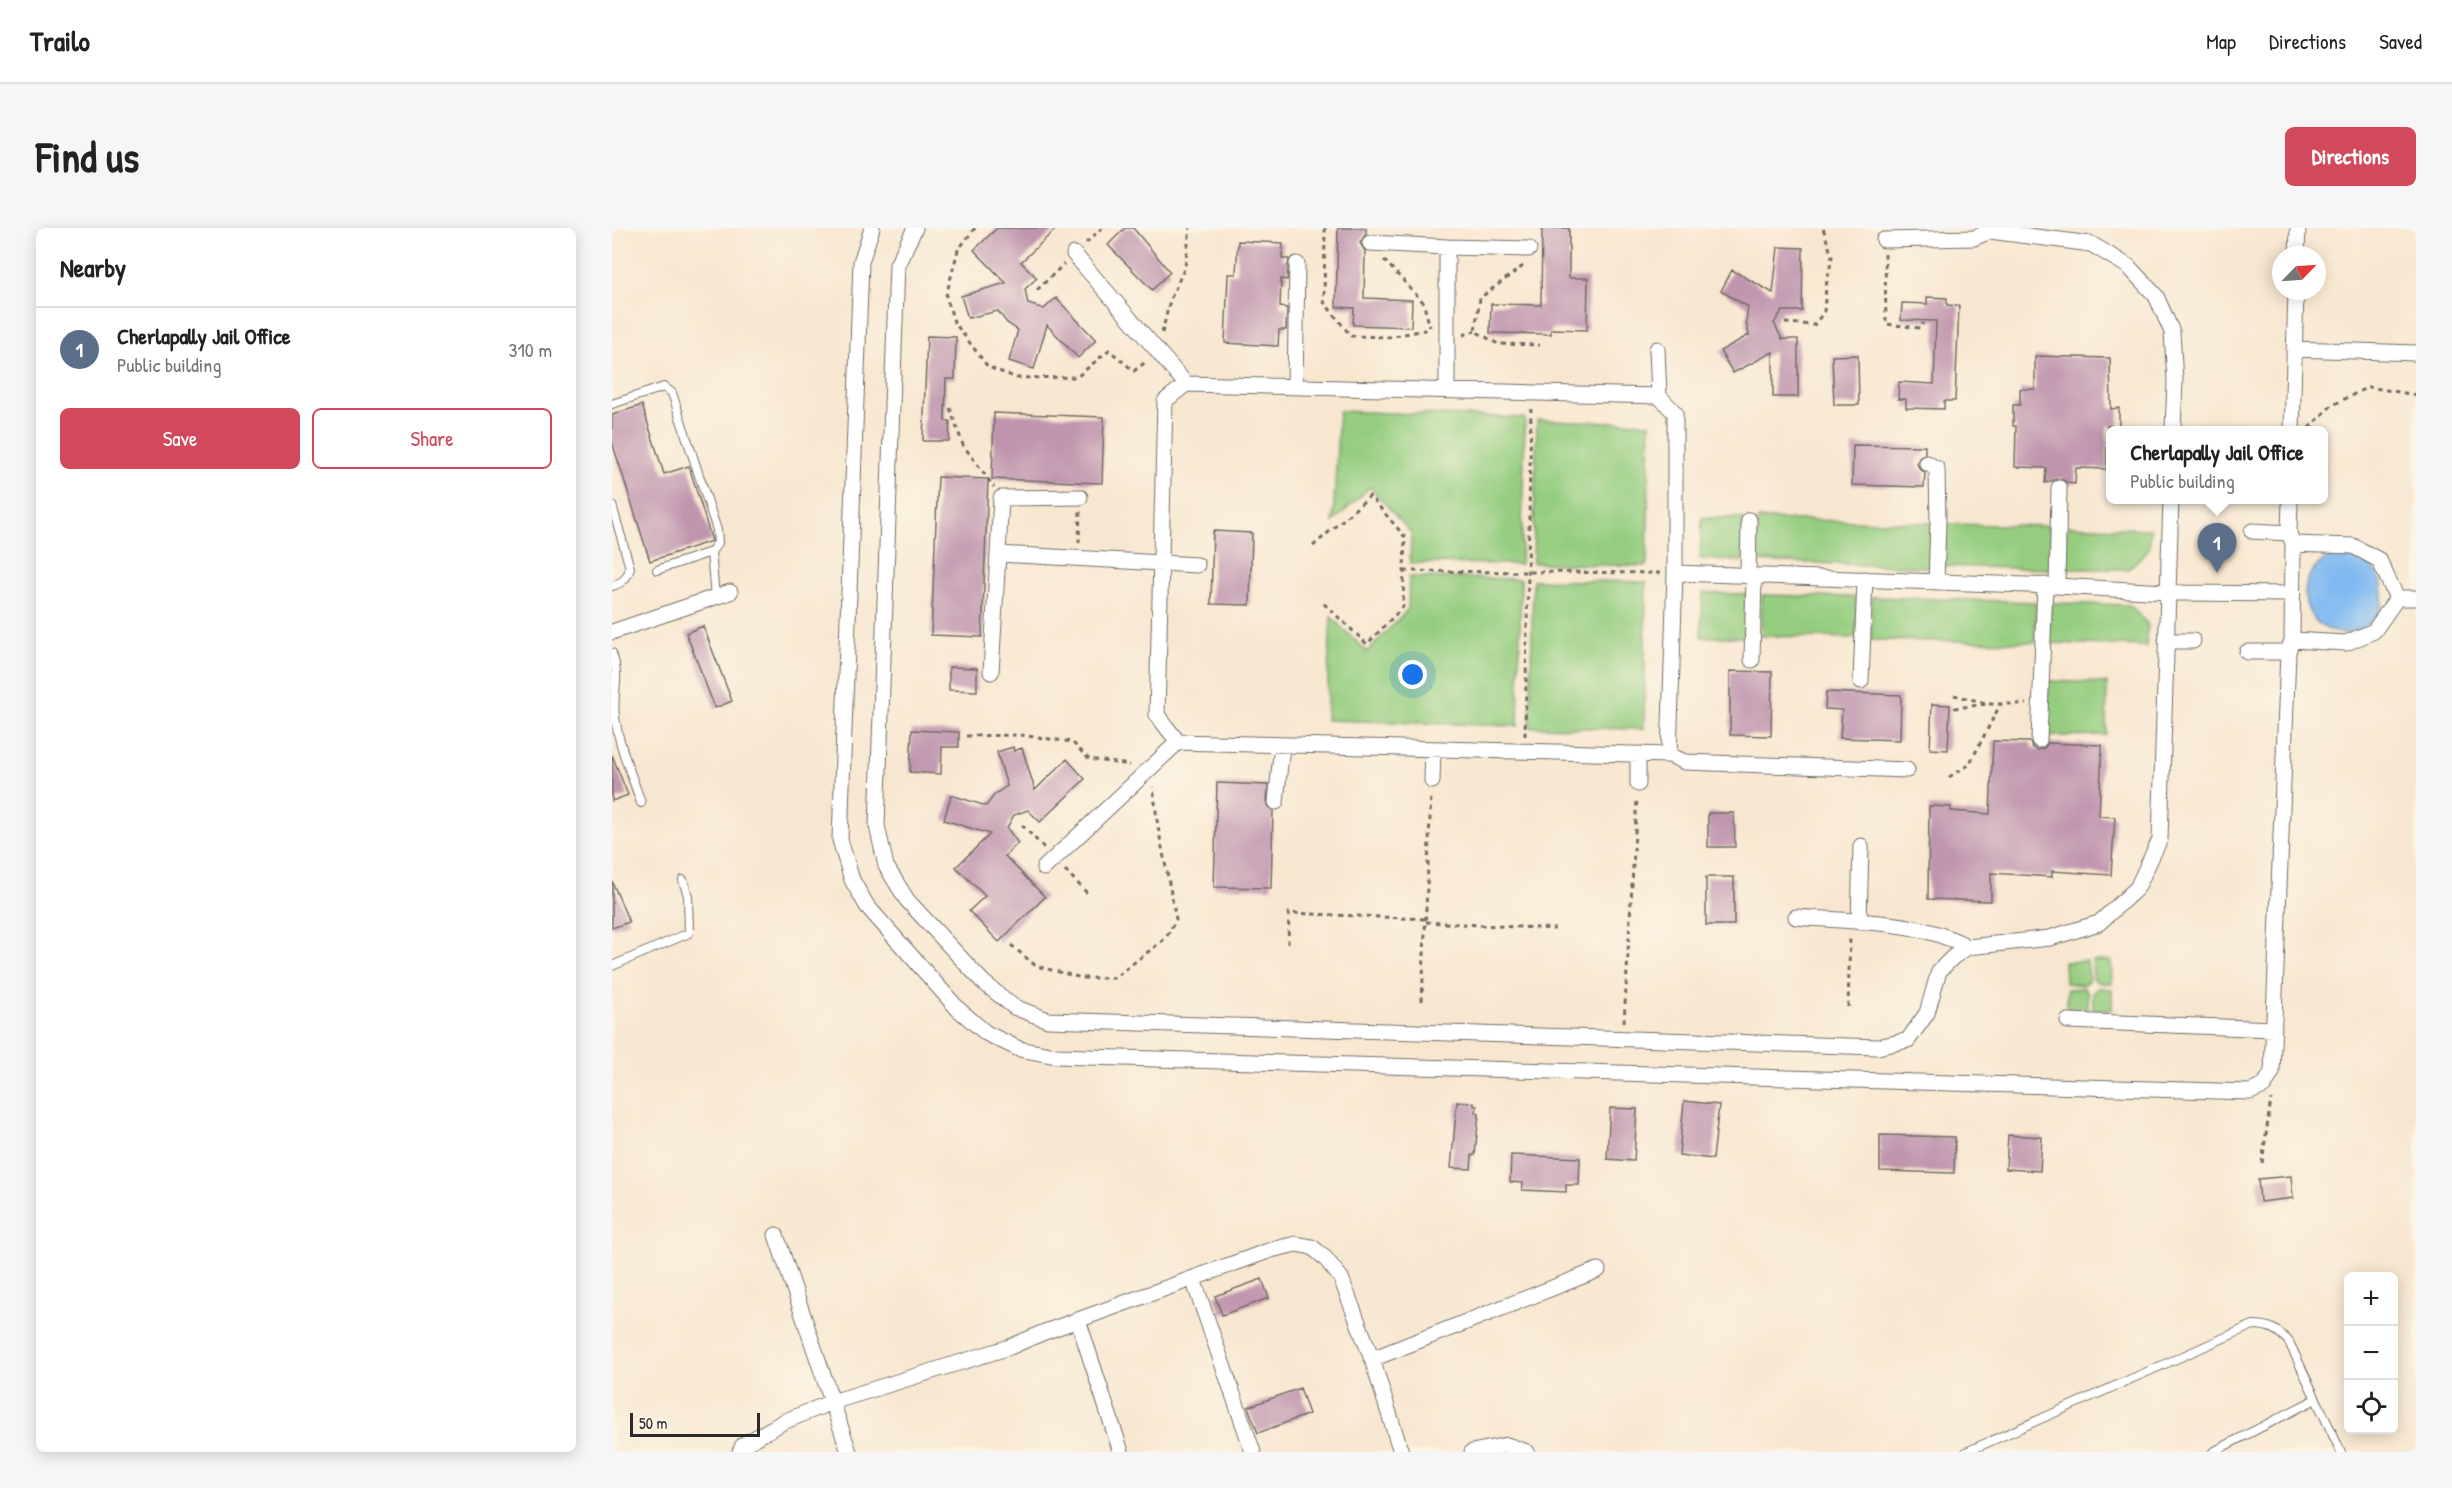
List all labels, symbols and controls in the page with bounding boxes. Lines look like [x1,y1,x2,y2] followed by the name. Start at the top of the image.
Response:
[30,22,90,60] text: Trailo
[2206,27,2236,56] text: Map
[2269,27,2346,56] text: Directions
[2379,27,2422,56] text: Saved
[2285,127,2416,186] button: Directions
[36,128,139,185] text: Find us
[2272,246,2326,300] north arrow
[60,250,126,285] text: Nearby
[117,321,291,351] text: Cherlapally Jail Office
[76,336,83,363] text: 1
[509,336,552,363] text: 310 m
[117,351,221,378] text: Public building
[60,408,300,469] button: Save
[312,408,552,469] button: Share
[2106,426,2328,504] popup
[2130,437,2304,467] text: Cherlapally Jail Office
[2130,467,2235,494] text: Public building
[2198,524,2236,573] pin: 1
[1398,660,1427,689] your location
[2344,1272,2398,1434] map controls
[2344,1272,2398,1326] button: +
[2344,1326,2398,1380] button: −
[2344,1380,2398,1434] button: locate
[630,1410,760,1438] scale bar
[639,1412,668,1434] text: 50 m

